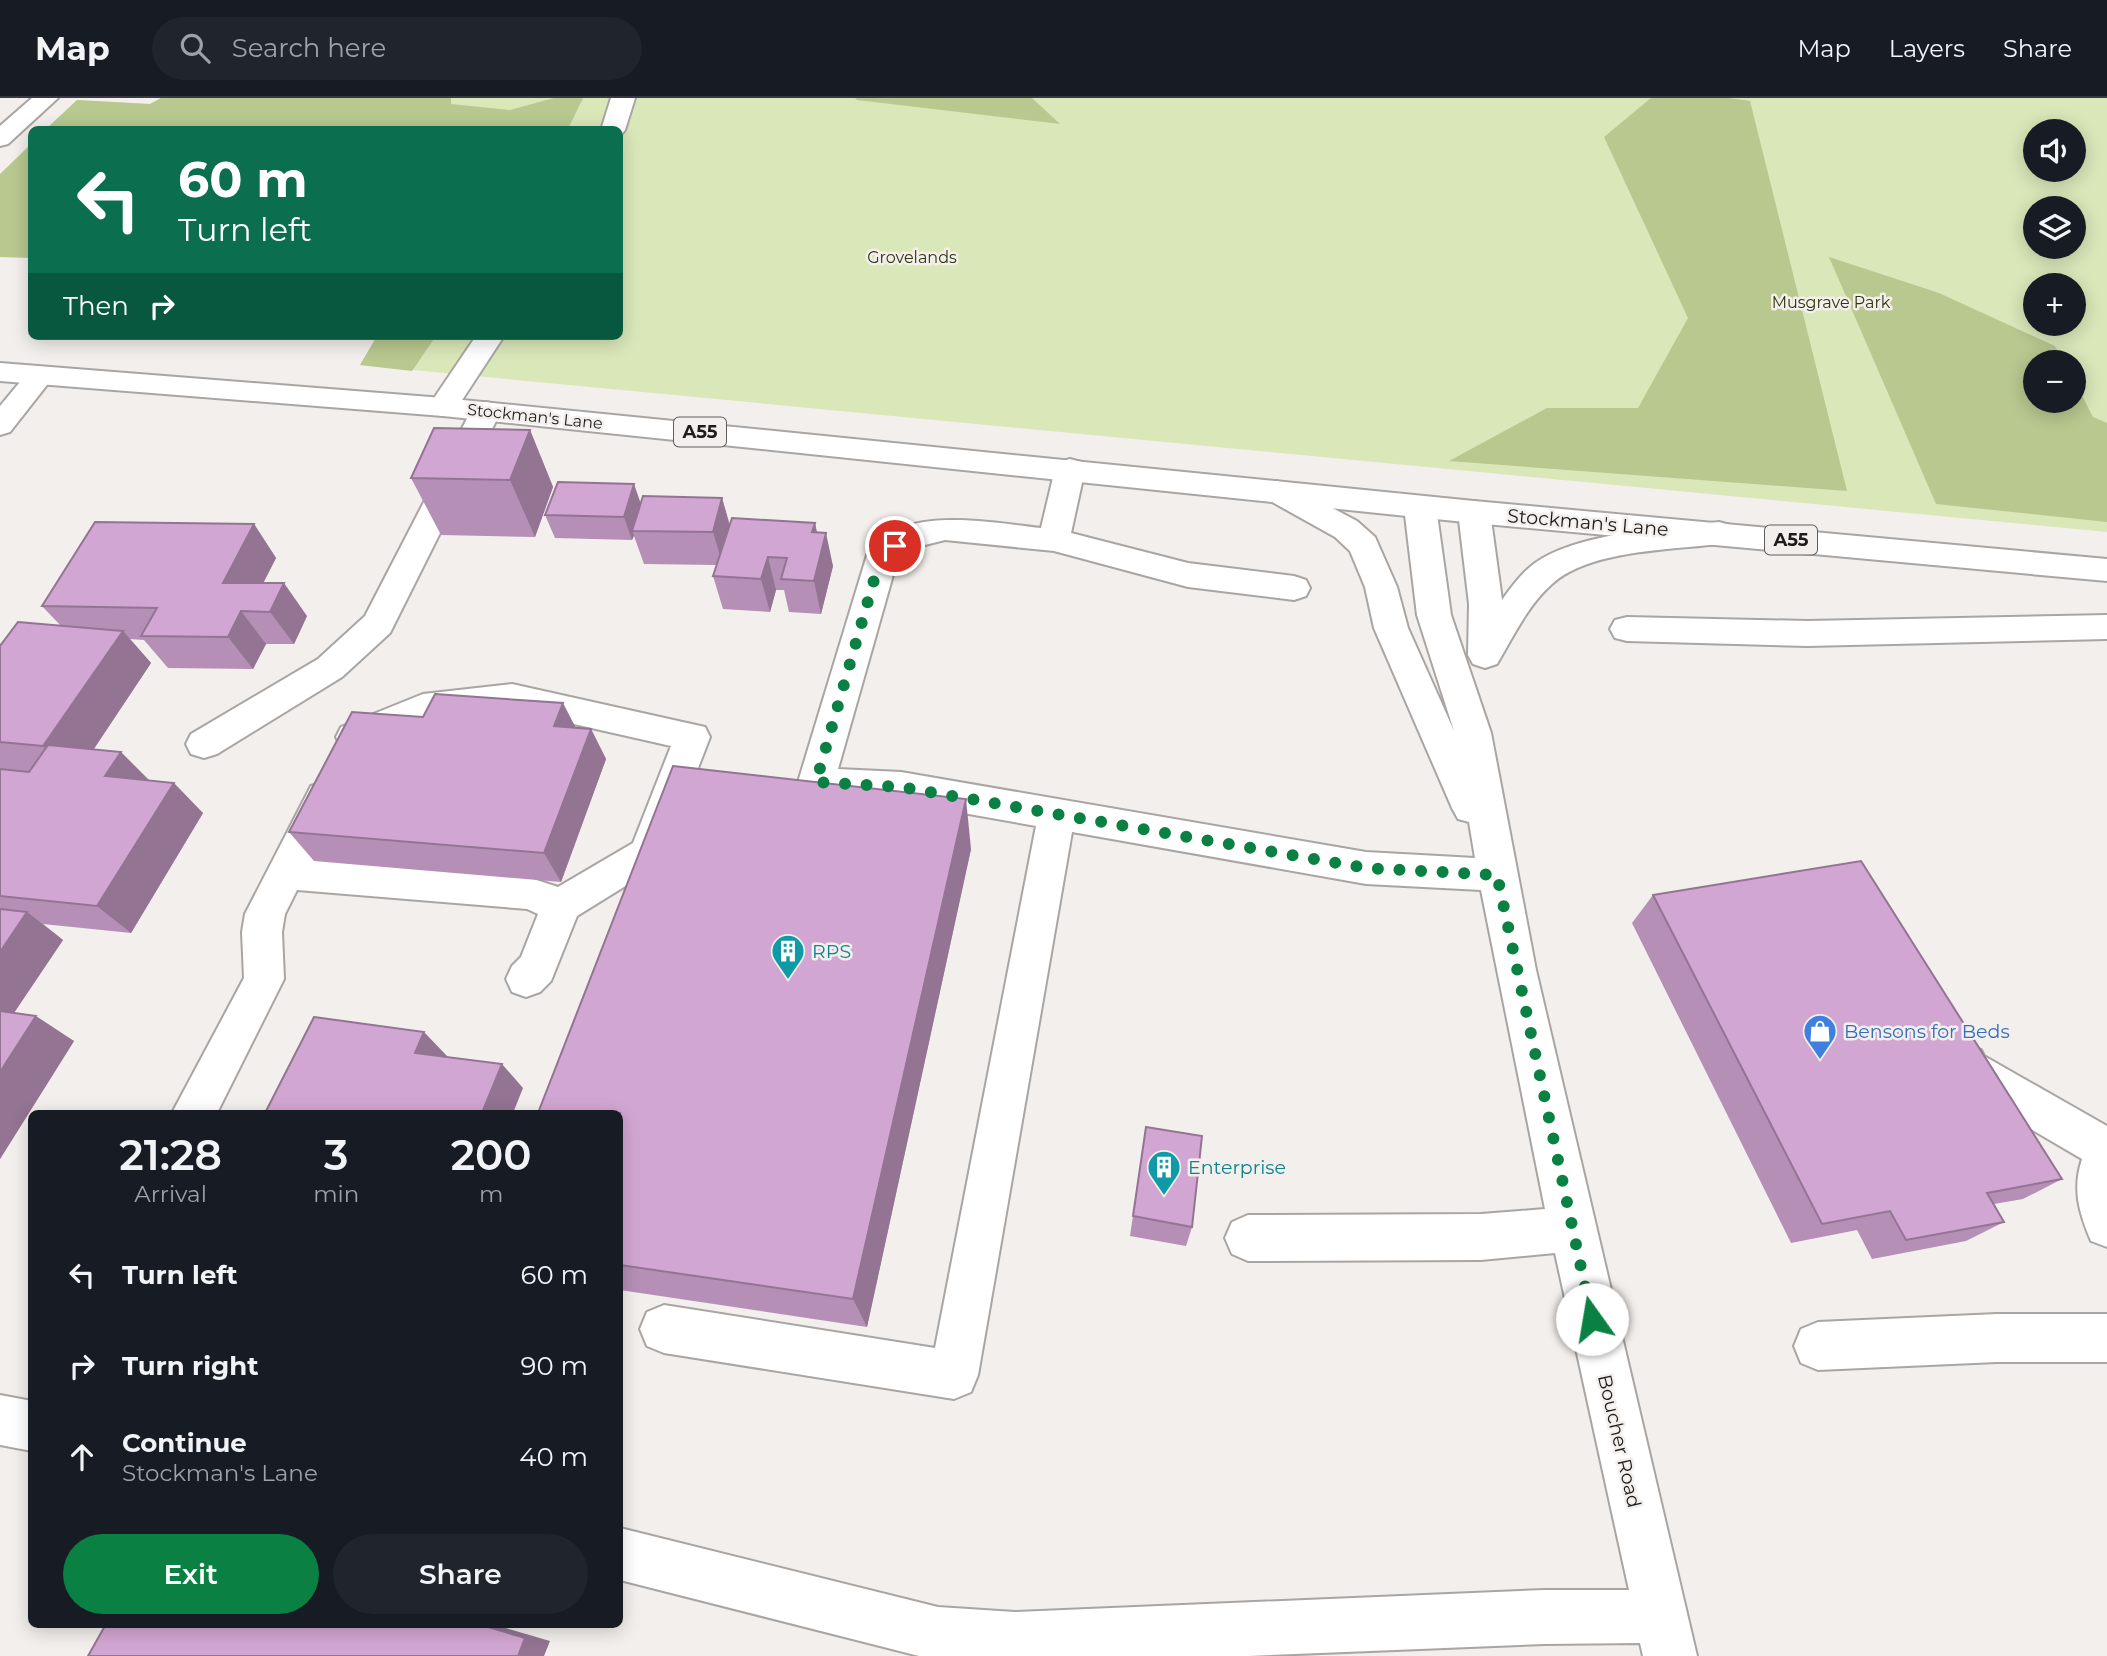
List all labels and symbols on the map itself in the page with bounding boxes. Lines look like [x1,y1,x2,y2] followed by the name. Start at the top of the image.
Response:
[867,248,957,267] park label: Grovelands
[1772,293,1891,312] park label: Musgrave Park
[466,400,604,433] street label: Stockman's Lane
[674,418,726,446] road number: A55
[1506,504,1670,541] street label: Stockman's Lane
[865,516,925,576] pin
[1765,526,1817,555] road number: A55
[769,932,807,981] building icon: RPS
[812,940,851,963] place label: RPS
[1801,1012,1839,1061] shop icon: Bensons for Beds
[1844,1020,2010,1043] place label: Bensons for Beds
[1145,1148,1183,1197] building icon: Enterprise
[1188,1156,1286,1179] place label: Enterprise
[1555,1282,1629,1356] position arrow
[1593,1372,1646,1510] street label: Boucher Road

